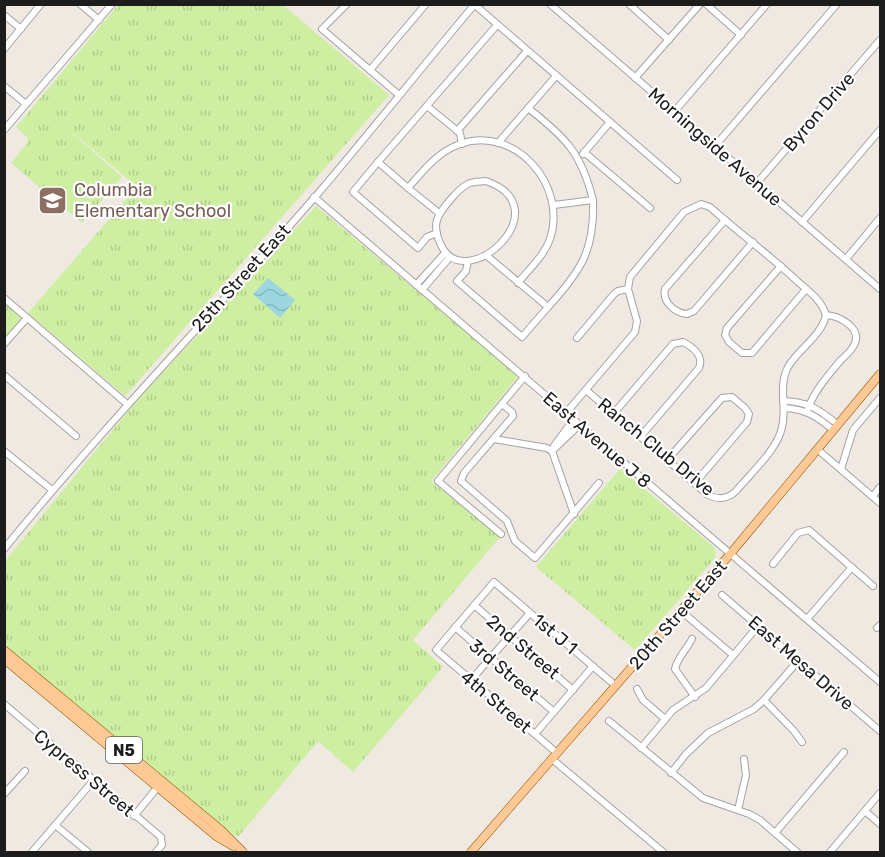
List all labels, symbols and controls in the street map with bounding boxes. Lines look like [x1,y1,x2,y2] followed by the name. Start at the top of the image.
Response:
[779,68,859,156] street label: Byron Drive
[644,83,786,211] street label: Morningside Avenue
[74,179,231,222] place label: Columbia Elementary School
[37,184,69,216] school or university icon: Columbia Elementary School
[187,220,295,336] street label: 25th Street East
[539,387,655,493] street label: East Avenue J 8
[593,393,719,501] street label: Ranch Club Drive
[624,556,732,674] street label: 20th Street East
[528,609,582,659] street label: 1st J 1
[482,610,564,684] street label: 2nd Street
[744,611,858,715] street label: East Mesa Drive
[465,634,543,706] street label: 3rd Street
[456,666,536,738] street label: 4th Street
[29,725,139,821] street label: Cypress Street
[106,737,142,763] road number: N5

